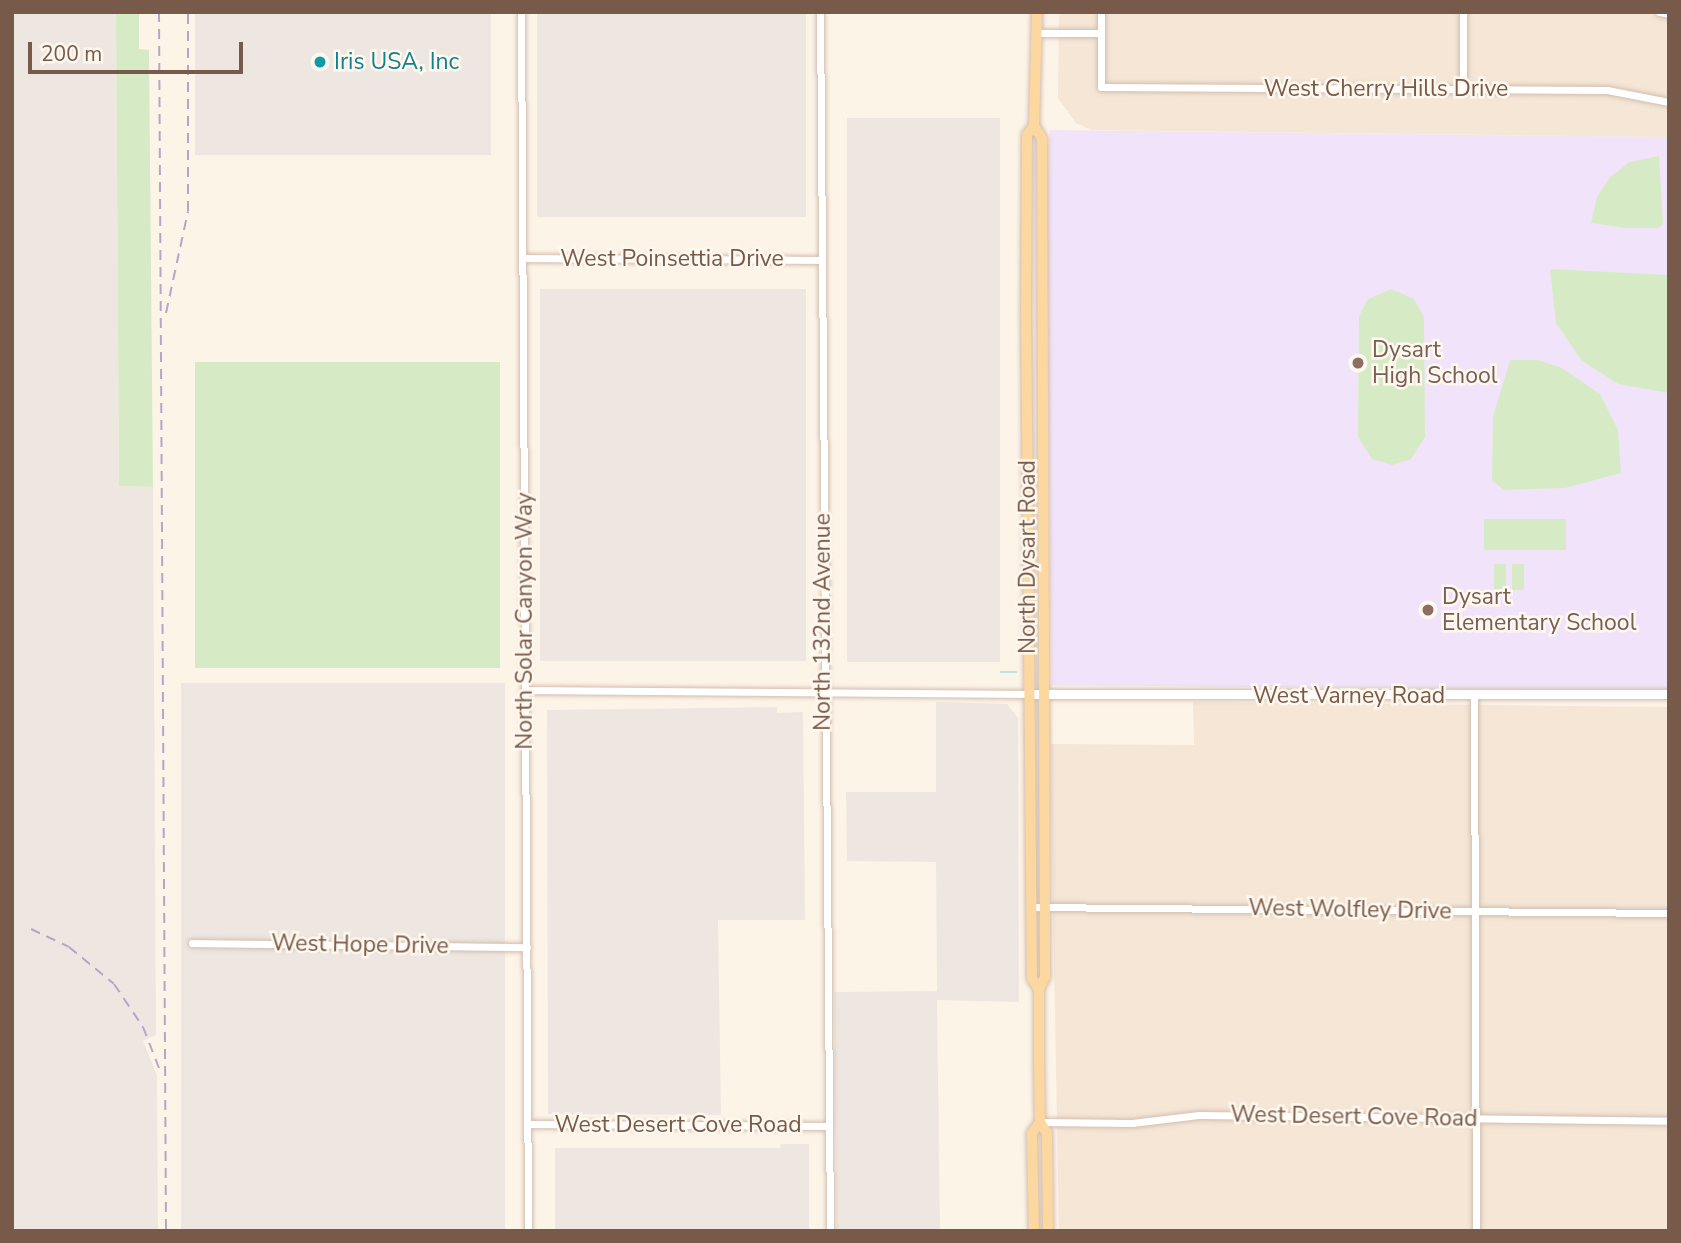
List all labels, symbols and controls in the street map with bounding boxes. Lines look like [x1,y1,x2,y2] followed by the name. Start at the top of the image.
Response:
[32,28,247,72] scale bar
[41,40,102,68] text: 200 m
[334,48,459,76] place label: Iris USA, Inc
[312,54,328,70] marker: Iris USA, Inc
[1264,75,1508,103] street label: West Cherry Hills Drive
[560,245,784,273] street label: West Poinsettia Drive
[1372,336,1498,390] place label: Dysart High School
[1350,355,1366,371] marker: Dysart High School
[1014,460,1042,654] street label: North Dysart Road
[511,492,539,750] street label: North Solar Canyon Way
[809,513,837,731] street label: North 132nd Avenue
[1442,583,1636,637] place label: Dysart Elementary School
[1420,602,1436,618] marker: Dysart Elementary School
[1253,682,1445,710] street label: West Varney Road
[1248,894,1452,926] street label: West Wolfley Drive
[271,930,449,960] street label: West Hope Drive
[1230,1101,1478,1133] street label: West Desert Cove Road
[554,1111,802,1139] street label: West Desert Cove Road

